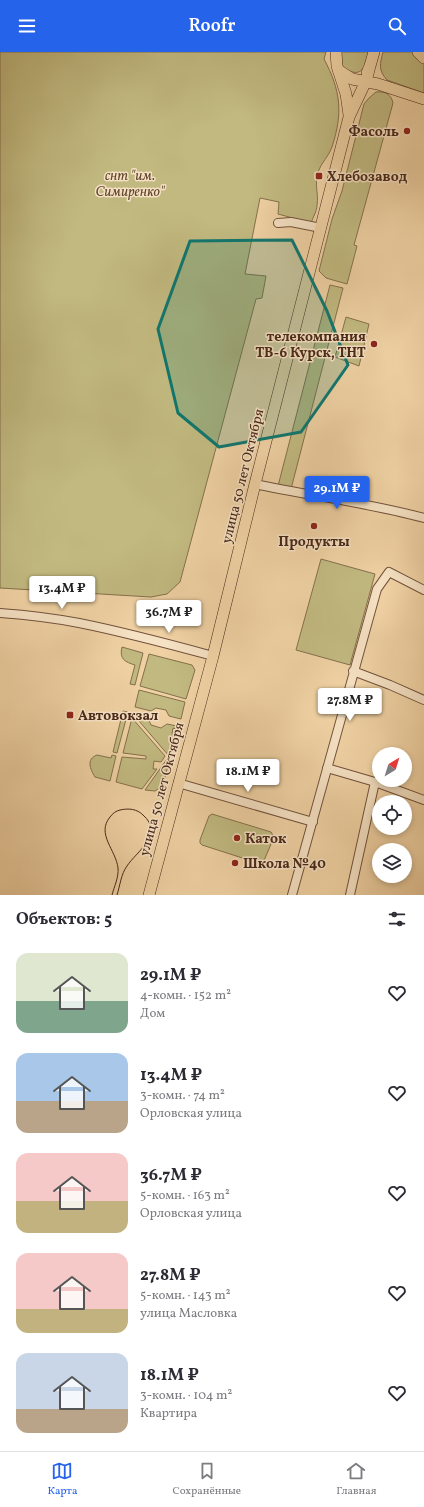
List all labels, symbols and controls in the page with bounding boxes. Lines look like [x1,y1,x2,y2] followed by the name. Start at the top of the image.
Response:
[188,14,236,39] text: Roofr
[16,15,38,37] icon: menu
[386,15,408,37] icon: search
[348,123,399,142] place label: Фасоль
[402,126,412,136] marker: Фасоль
[95,167,166,202] park label: снт "им. Симиренко"
[327,168,408,187] place label: Хлебозавод
[314,171,324,181] marker: Хлебозавод
[255,328,366,363] place label: телекомпания ТВ-6 Курск, ТНТ
[369,339,379,349] marker: телекомпания ТВ-6 Курск, ТНТ
[218,407,269,546] street label: улица 50 лет Октября
[300,476,374,510] pin: 29.1M ₽
[314,480,360,498] text: 29.1M ₽
[309,521,319,531] marker: Продукты
[278,533,350,552] place label: Продукты
[25,576,99,610] pin: 13.4M ₽
[38,580,86,598] text: 13.4M ₽
[132,600,206,634] pin: 36.7M ₽
[145,604,193,622] text: 36.7M ₽
[313,688,387,722] pin: 27.8M ₽
[327,692,373,710] text: 27.8M ₽
[78,707,158,726] place label: Автовокзал
[65,710,75,720] marker: Автовокзал
[135,720,189,859] street label: улица 50 лет Октября
[372,747,412,787] north arrow
[372,747,412,883] map controls
[211,759,285,793] pin: 18.1M ₽
[225,763,271,781] text: 18.1M ₽
[372,795,412,835] button: locate
[245,830,287,849] place label: Каток
[232,833,242,843] marker: Каток
[372,843,412,883] button: layers
[243,855,326,874] place label: Школа №40
[230,858,240,868] marker: Школа №40
[16,908,112,931] text: Объектов: 5
[386,908,408,930] icon: filters
[140,964,201,987] text: 29.1M ₽
[48,969,96,1017] icon: home
[386,982,408,1004] icon: heart
[140,987,231,1005] text: 4-комн. · 152 m²
[140,1005,165,1023] text: Дом
[140,1064,202,1087] text: 13.4M ₽
[48,1069,96,1117] icon: home
[386,1082,408,1104] icon: heart
[140,1087,225,1105] text: 3-комн. · 74 m²
[140,1105,242,1123] text: Орловская улица
[140,1164,202,1187] text: 36.7M ₽
[48,1169,96,1217] icon: home
[386,1182,408,1204] icon: heart
[140,1187,230,1205] text: 5-комн. · 163 m²
[140,1205,242,1223] text: Орловская улица
[140,1264,201,1287] text: 27.8M ₽
[48,1269,96,1317] icon: home
[386,1282,408,1304] icon: heart
[140,1287,231,1305] text: 5-комн. · 143 m²
[140,1305,237,1323] text: улица Масловка
[140,1364,199,1387] text: 18.1M ₽
[48,1369,96,1417] icon: home
[386,1382,408,1404] icon: heart
[140,1387,232,1405] text: 3-комн. · 104 m²
[140,1405,197,1423] text: Квартира
[48,1460,77,1499] tab: Карта
[172,1460,241,1499] tab: Сохранённые
[336,1460,376,1499] tab: Главная

